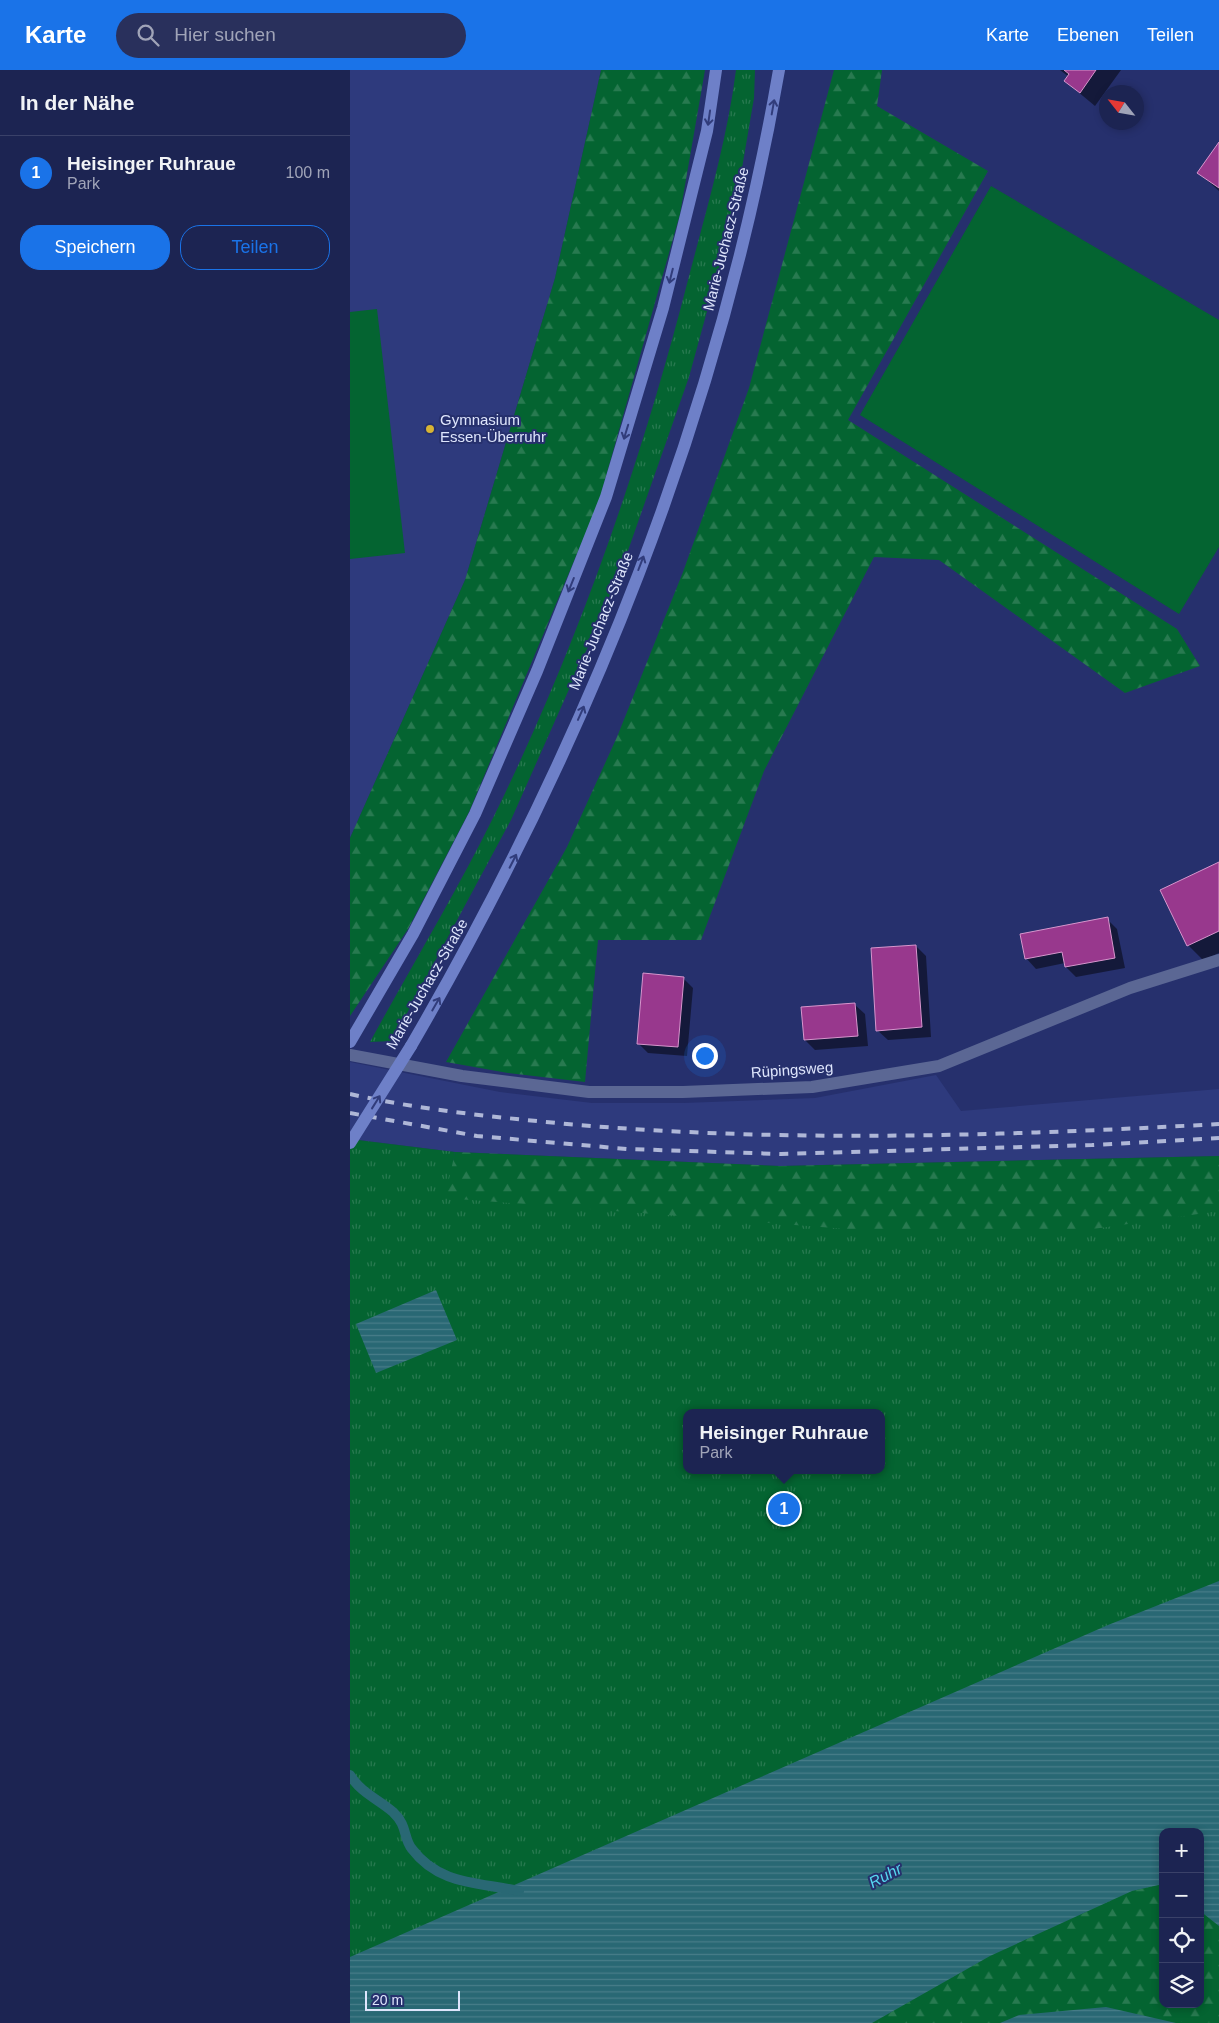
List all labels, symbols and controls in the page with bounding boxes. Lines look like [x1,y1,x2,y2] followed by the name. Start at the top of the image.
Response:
[116,13,466,58] search box
[25,21,86,48] text: Karte
[134,21,162,49] icon: search
[174,24,276,45] text: Hier suchen
[986,25,1029,45] text: Karte
[1057,25,1119,45] text: Ebenen
[1147,25,1194,45] text: Teilen
[1099,85,1144,130] north arrow
[20,91,134,114] text: In der Nähe
[769,99,779,115] one-way arrow
[703,110,713,126] one-way arrow
[67,153,236,174] text: Heisinger Ruhraue
[32,164,40,181] text: 1
[286,164,330,181] text: 100 m
[699,165,752,313] street label: Marie-Juchacz-Straße
[67,175,100,192] text: Park
[20,225,170,270] button: Speichern
[180,225,330,270] button: Teilen
[666,268,675,284] one-way arrow
[440,411,546,445] place label: Gymnasium Essen-Überruhr
[424,423,436,435] marker: Gymnasium Essen-Überruhr
[620,424,630,440] one-way arrow
[565,549,636,692] street label: Marie-Juchacz-Straße
[637,556,647,571] one-way arrow
[566,577,575,592] one-way arrow
[576,706,586,721] one-way arrow
[509,854,518,869] one-way arrow
[382,916,471,1052] street label: Marie-Juchacz-Straße
[431,997,441,1011] one-way arrow
[692,1043,718,1069] your location
[750,1058,834,1081] street label: Rüpingsweg
[371,1095,381,1109] one-way arrow
[683,1409,885,1474] popup
[700,1422,868,1443] text: Heisinger Ruhraue
[700,1444,732,1461] text: Park
[768,1490,800,1528] pin: 1
[1159,1828,1204,2008] map controls
[1159,1828,1204,1873] button: +
[866,1859,905,1891] water label: Ruhr
[1159,1873,1204,1918] button: −
[1159,1918,1204,1963] button: locate
[1159,1963,1204,2008] button: layers
[365,1988,460,2011] scale bar
[372,1992,403,2008] text: 20 m

